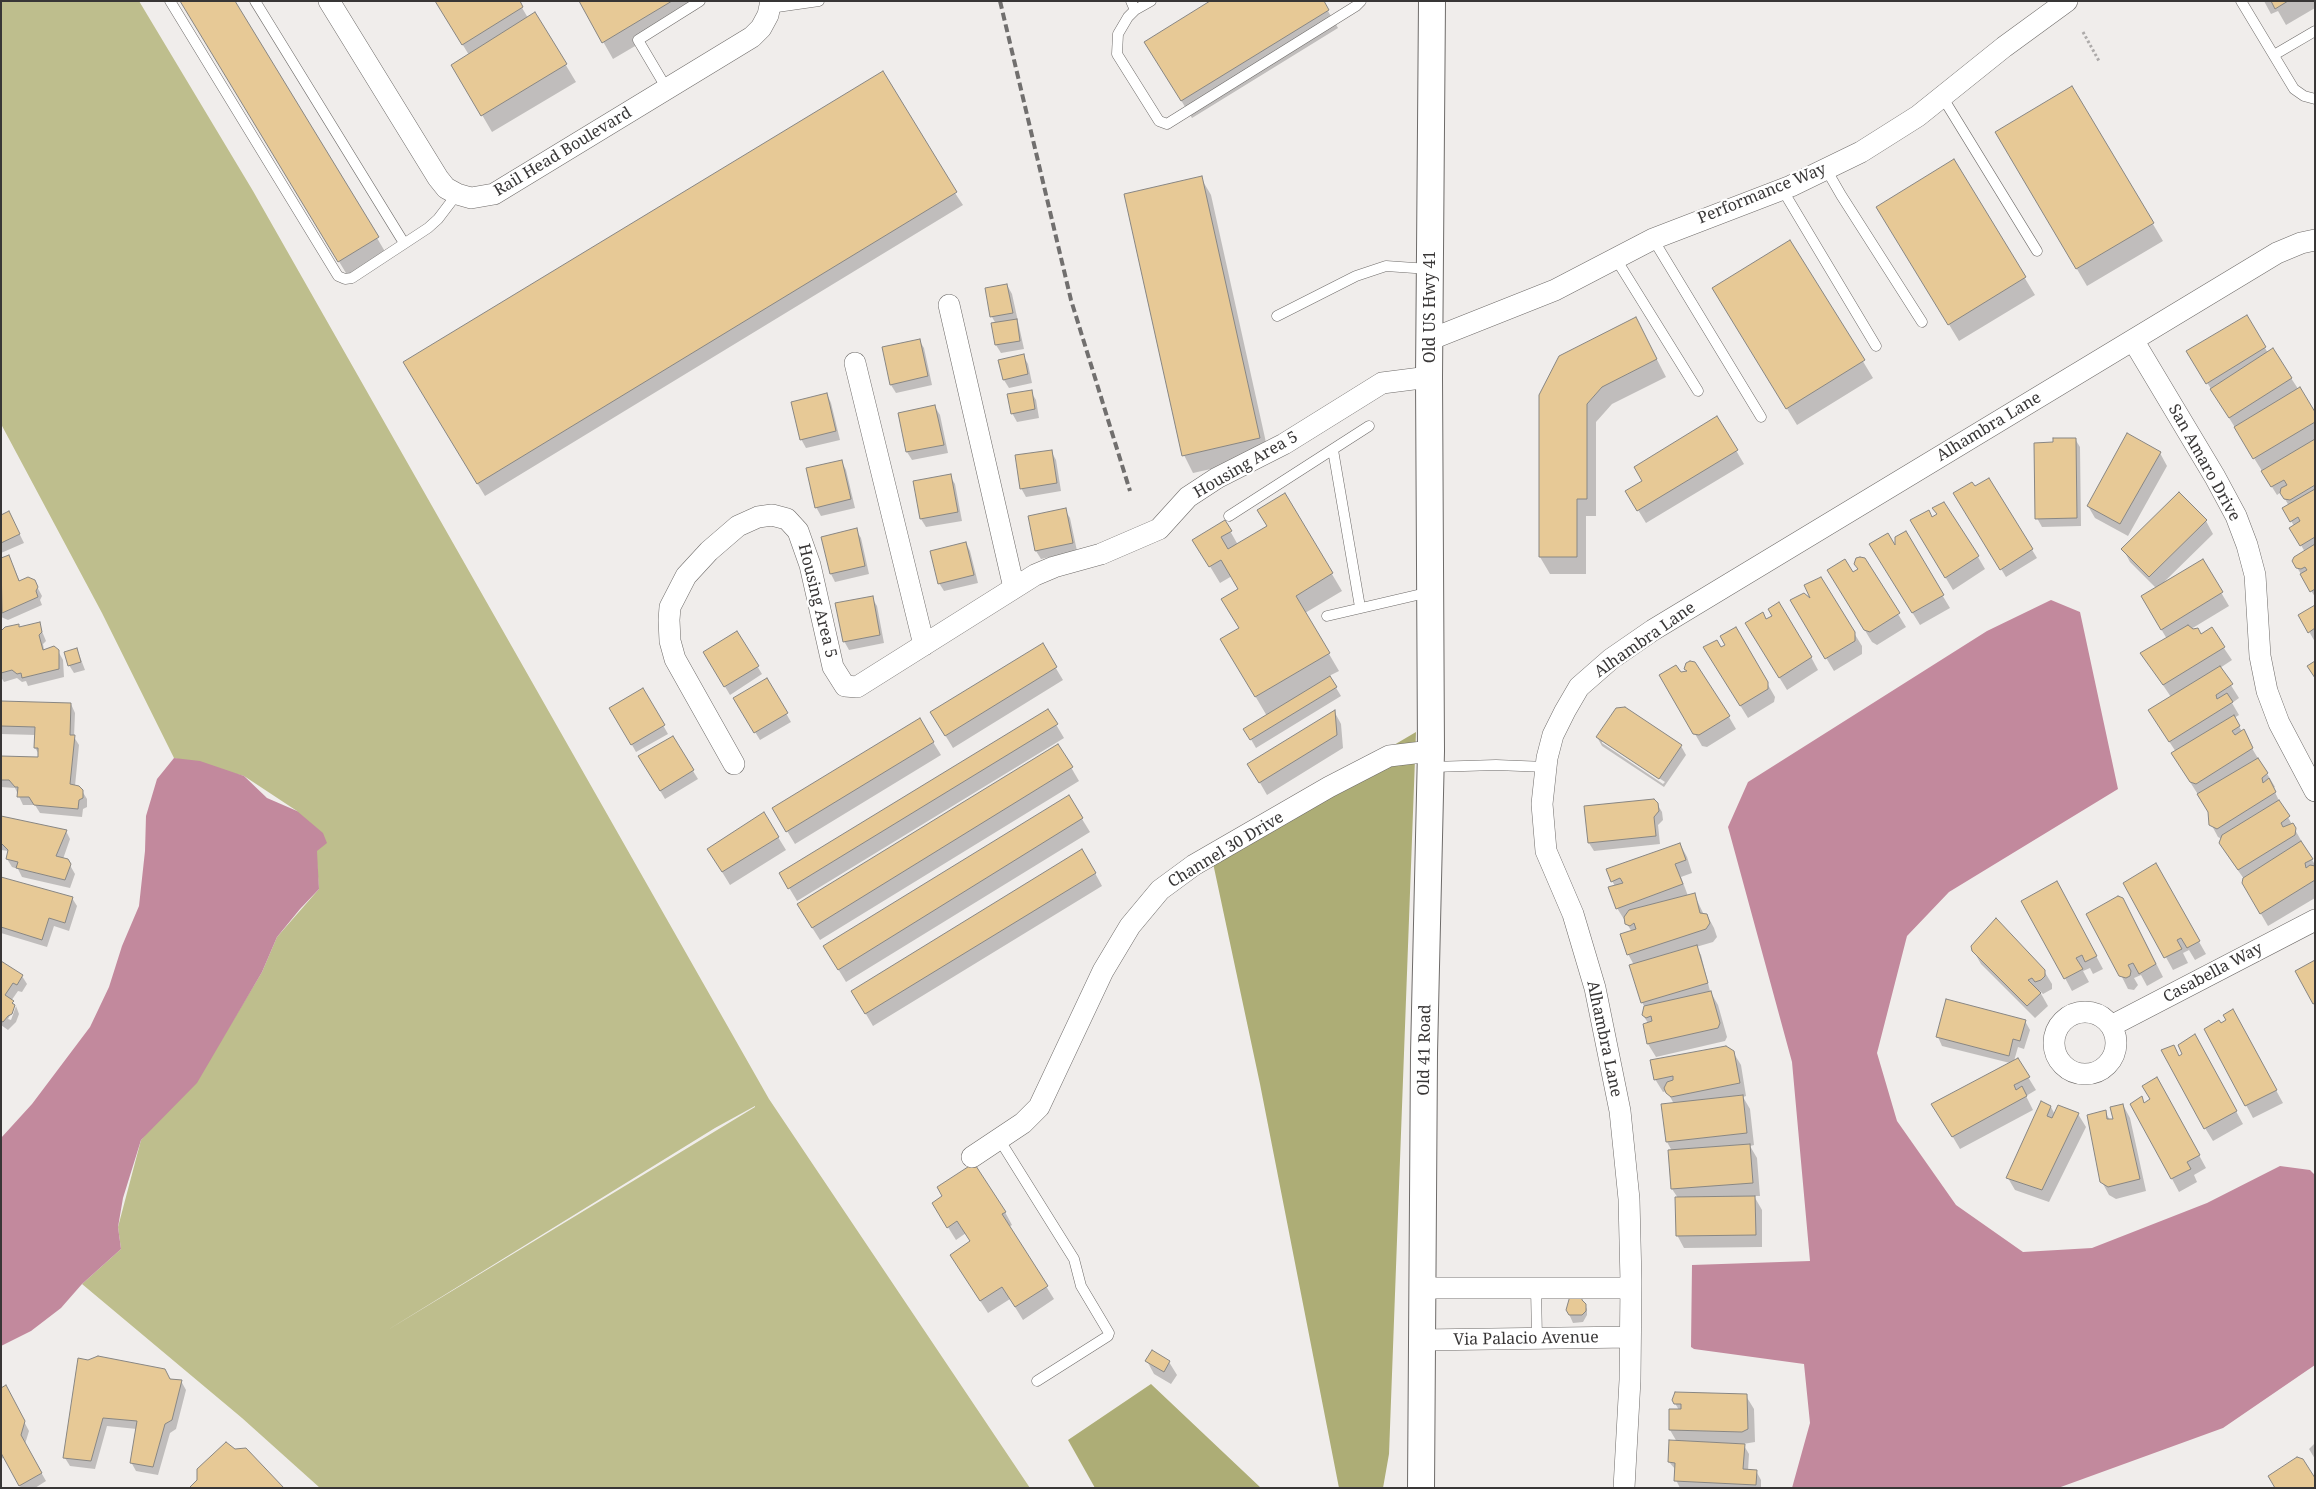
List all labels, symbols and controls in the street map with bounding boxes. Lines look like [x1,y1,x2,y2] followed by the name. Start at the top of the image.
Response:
[491,103,635,201] street label: Rail Head Boulevard
[1695,159,1829,229] street label: Performance Way
[1420,251,1440,363] street label: Old US Hwy 41
[1933,388,2045,466] street label: Alhambra Lane
[2164,401,2244,525] street label: San Amaro Drive
[1191,427,1301,503] street label: Housing Area 5
[794,542,840,660] street label: Housing Area 5
[1591,598,1699,682] street label: Alhambra Lane
[1165,808,1287,892] street label: Channel 30 Drive
[2160,939,2266,1007] street label: Casabella Way
[1582,979,1626,1099] street label: Alhambra Lane
[1415,1004,1435,1096] street label: Old 41 Road
[1453,1328,1599,1350] street label: Via Palacio Avenue

